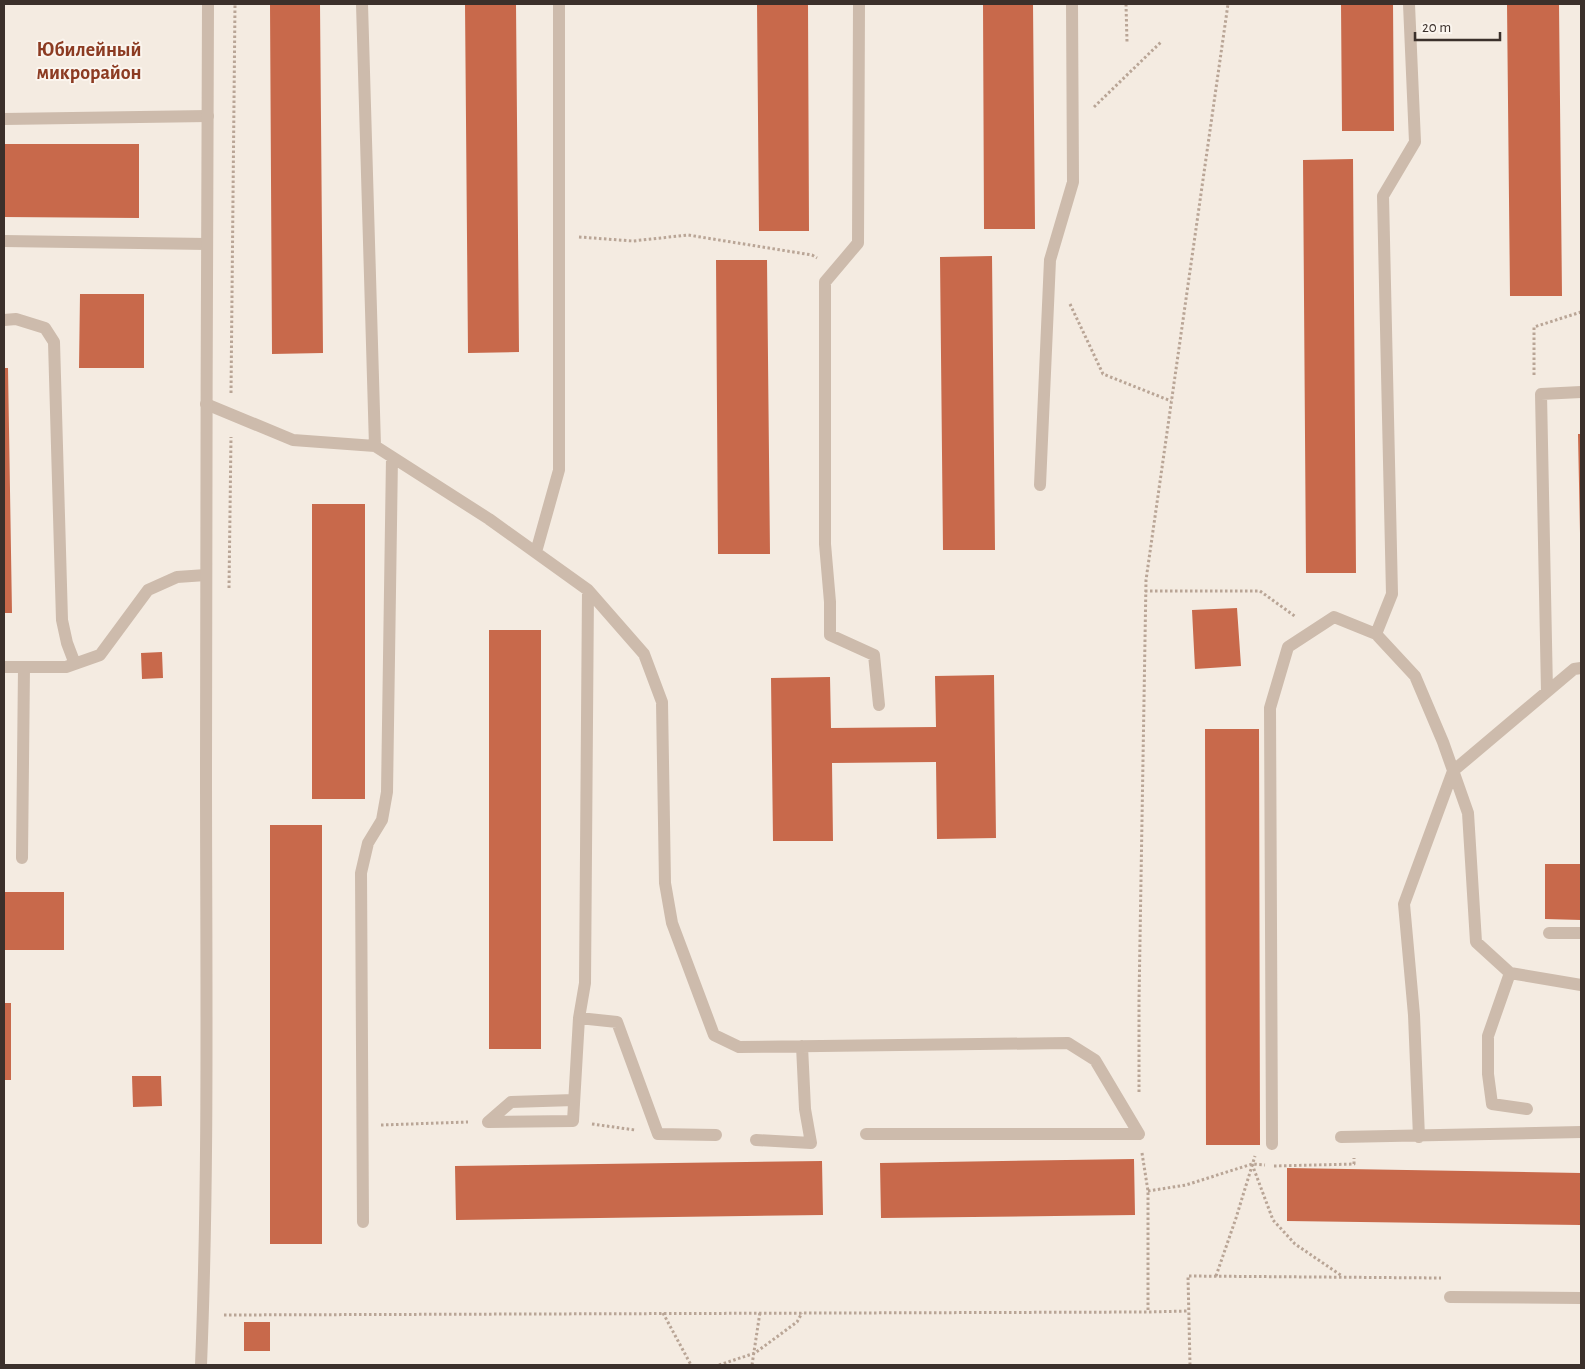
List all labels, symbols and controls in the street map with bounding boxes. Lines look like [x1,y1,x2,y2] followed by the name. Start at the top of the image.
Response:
[1415,10,1500,42] scale bar
[1422,20,1451,35] text: 20 m
[37,40,141,83] district label: Юбилейный микрорайон

